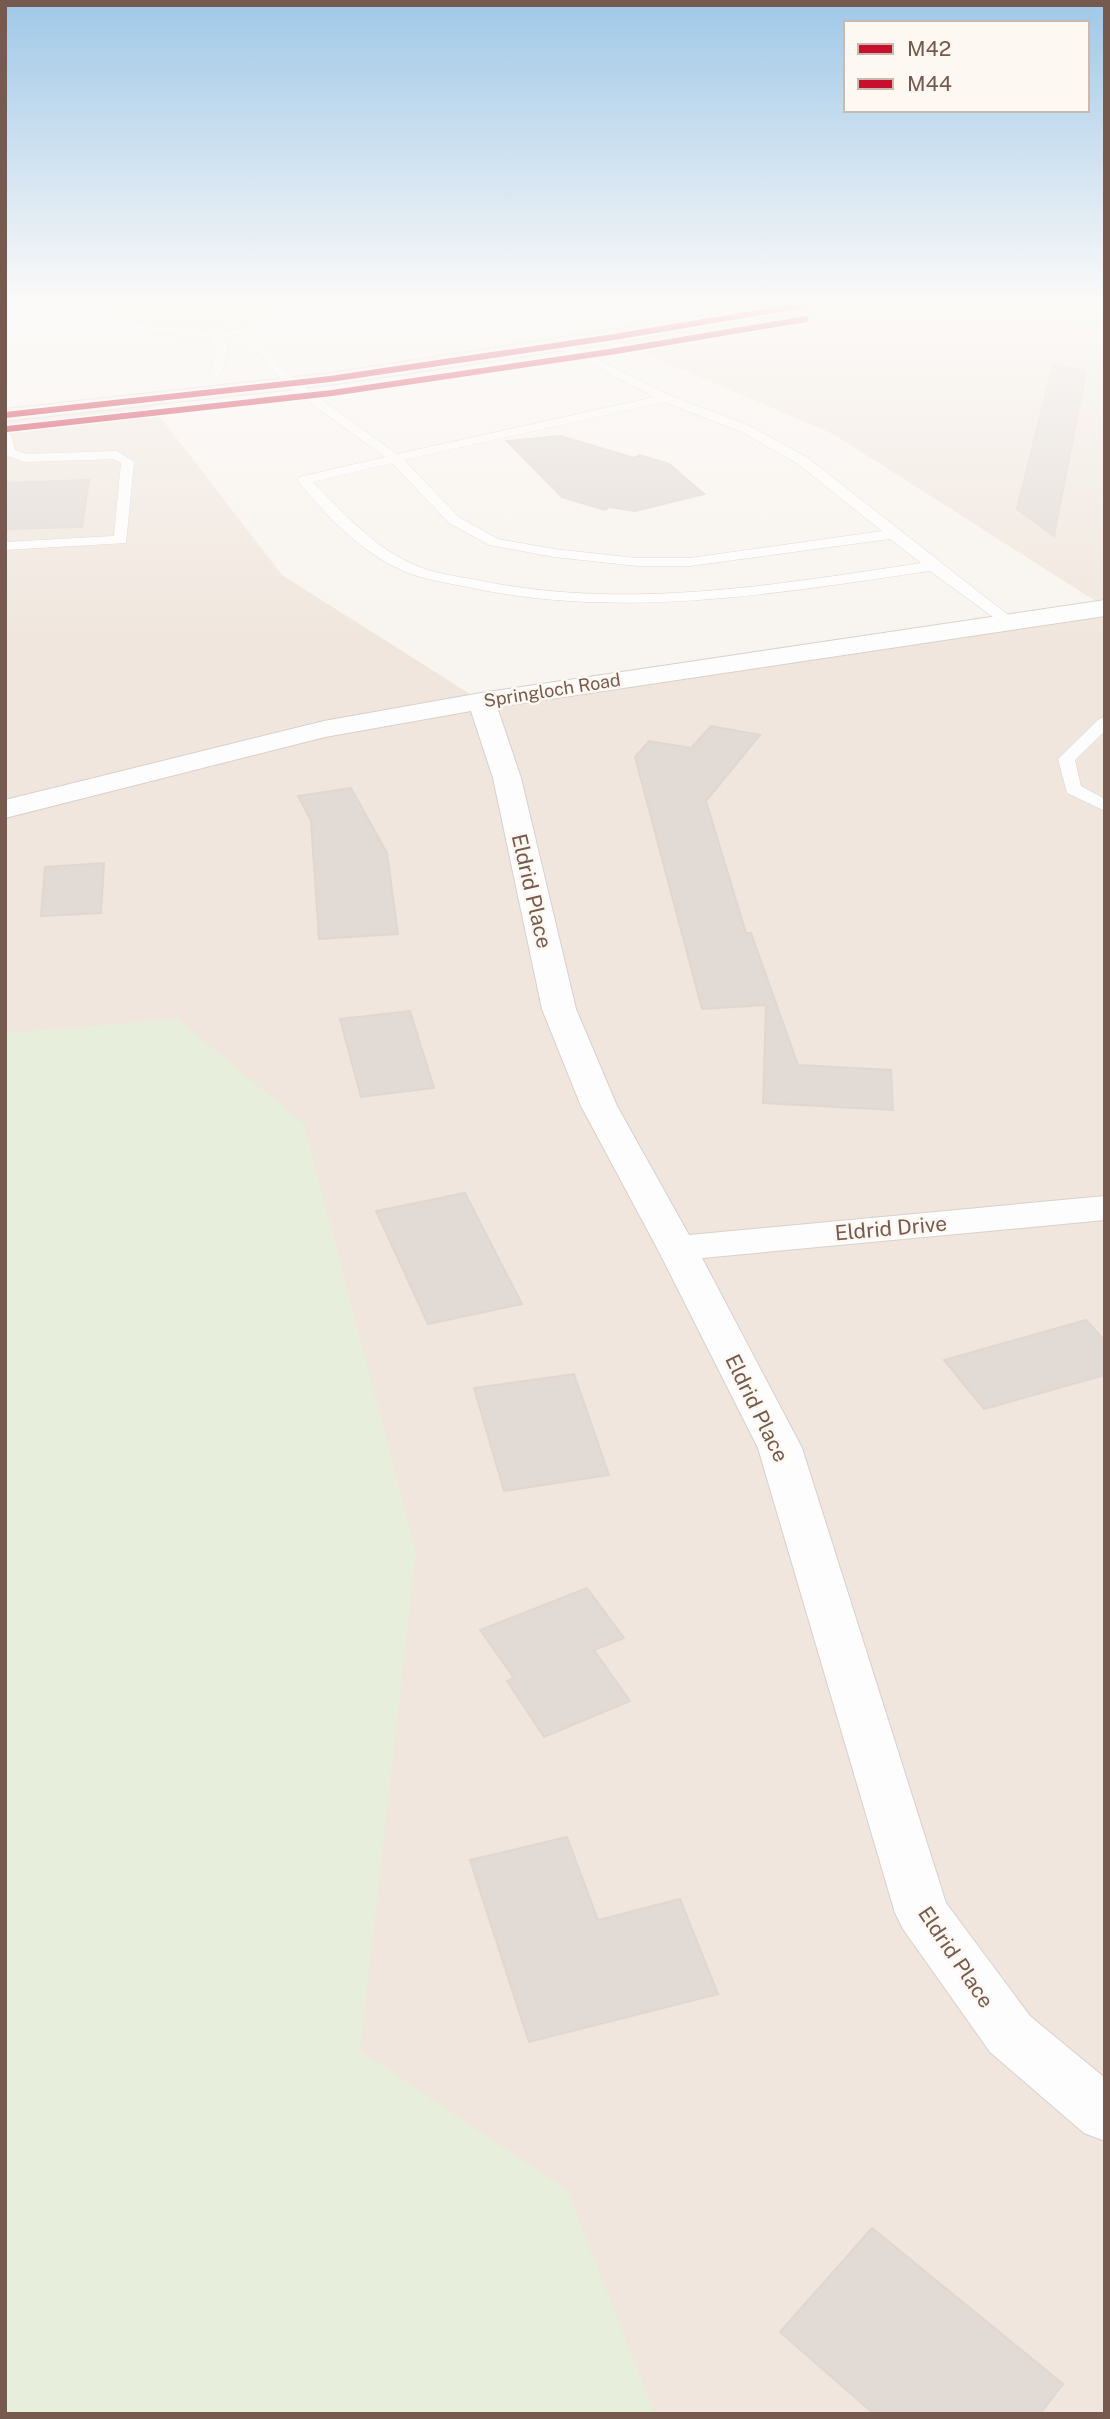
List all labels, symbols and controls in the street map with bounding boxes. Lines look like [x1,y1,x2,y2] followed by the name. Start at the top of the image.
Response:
[844,21,1089,112] legend
[907,36,951,61] text: M42
[907,71,952,96] text: M44
[482,669,622,711] street label: Springloch Road
[507,831,557,951] street label: Eldrid Place
[834,1211,948,1245] street label: Eldrid Drive
[720,1350,794,1466] street label: Eldrid Place
[913,1902,999,2012] street label: Eldrid Place

